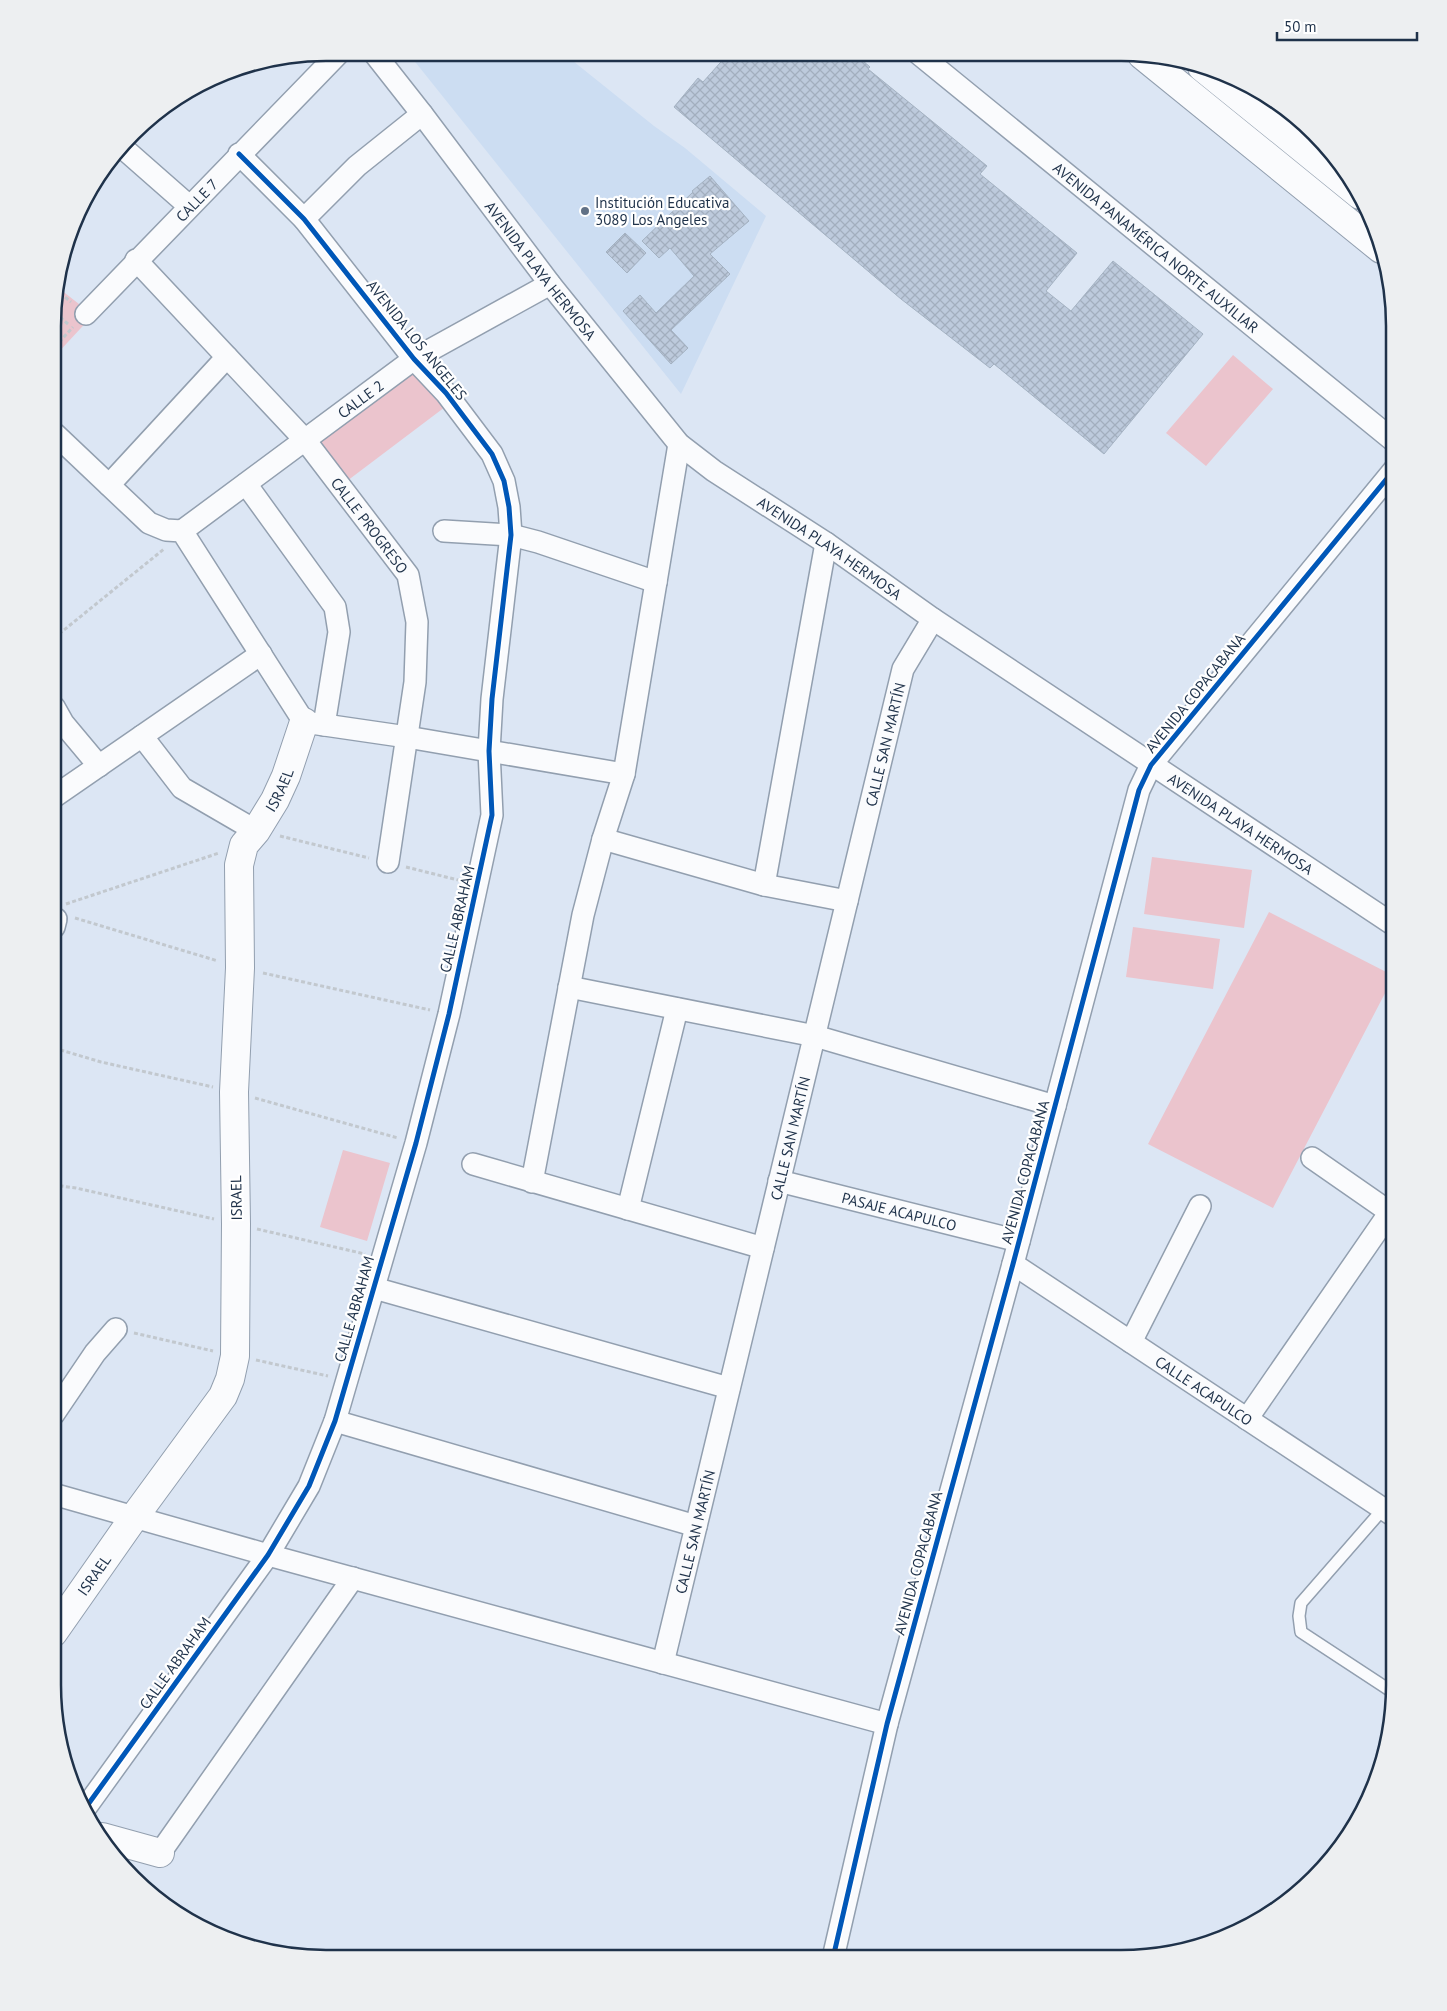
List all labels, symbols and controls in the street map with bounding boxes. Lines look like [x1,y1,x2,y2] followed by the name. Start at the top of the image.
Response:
[1277,10,1417,42] scale bar
[1284,17,1317,36] text: 50 m
[1049,158,1263,337] street label: AVENIDA PANAMÉRICA NORTE AUXILIAR
[171,174,222,225] street label: CALLE 7
[595,193,729,229] place label: Institución Educativa 3089 Los Angeles
[481,197,601,344] street label: AVENIDA PLAYA HERMOSA
[579,205,591,217] marker: Institución Educativa 3089 Los Angeles
[363,276,471,404] street label: AVENIDA LOS ANGELES
[334,375,387,422] street label: CALLE 2
[327,473,413,577] street label: CALLE PROGRESO
[754,492,906,603] street label: AVENIDA PLAYA HERMOSA
[1141,629,1249,757] street label: AVENIDA COPACABANA
[861,680,909,808] street label: CALLE SAN MARTÍN
[261,766,297,815] street label: ISRAEL
[1165,768,1317,878] street label: AVENIDA PLAYA HERMOSA
[435,863,479,975] street label: CALLE ABRAHAM
[766,1074,814,1202] street label: CALLE SAN MARTÍN
[997,1098,1053,1246] street label: AVENIDA COPACABANA
[226,1175,246,1221] street label: ISRAEL
[840,1188,959,1235] street label: PASAJE ACAPULCO
[330,1254,378,1364] street label: CALLE ABRAHAM
[1152,1351,1256,1429] street label: CALLE ACAPULCO
[671,1468,719,1596] street label: CALLE SAN MARTÍN
[890,1489,946,1637] street label: AVENIDA COPACABANA
[73,1551,115,1599] street label: ISRAEL
[135,1613,215,1713] street label: CALLE ABRAHAM

